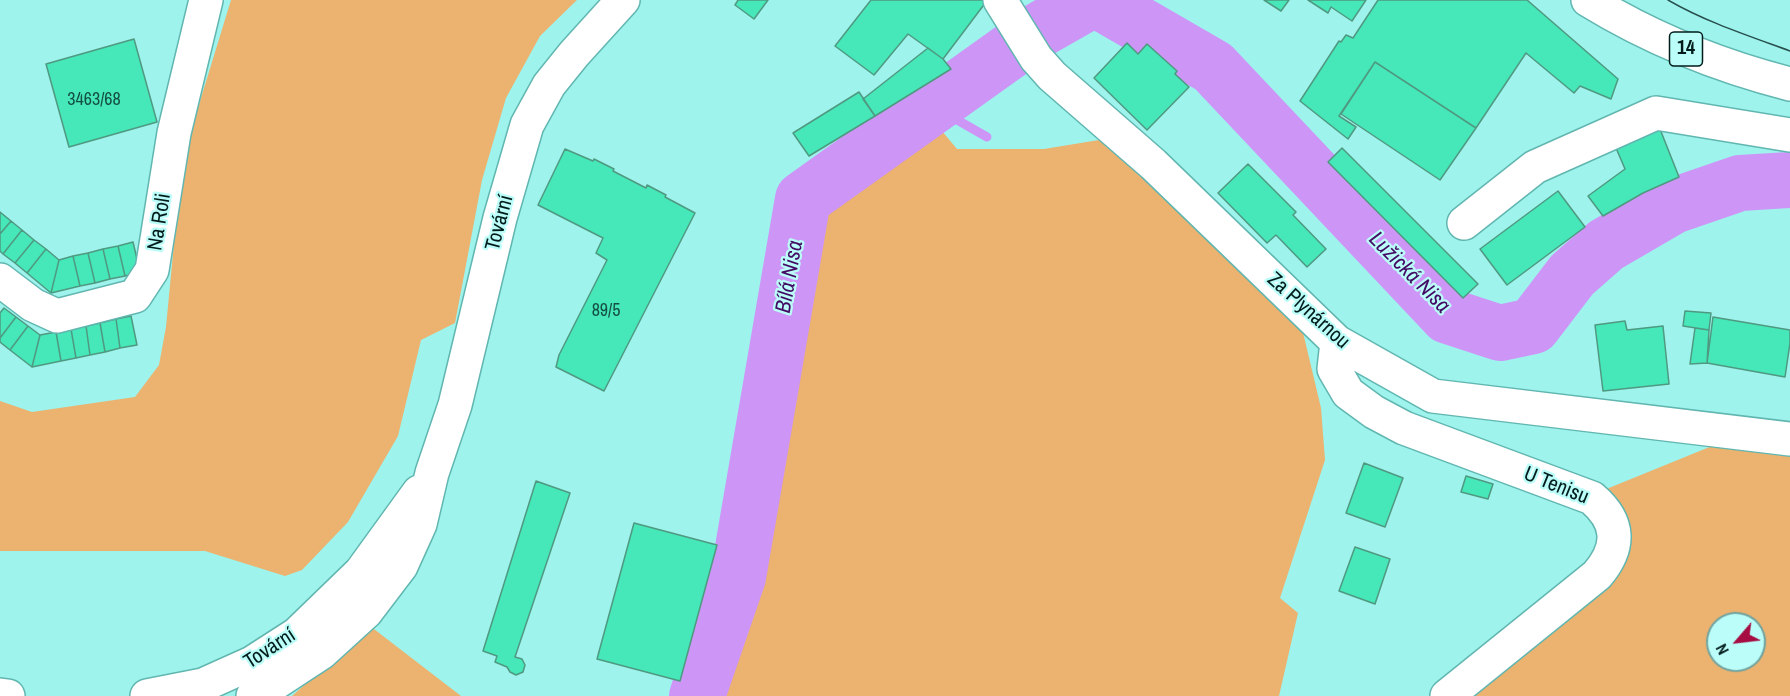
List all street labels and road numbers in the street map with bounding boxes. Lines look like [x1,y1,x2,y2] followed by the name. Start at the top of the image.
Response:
[1670,32,1702,66] road number: 14
[143,192,177,252] street label: Na Roli
[481,192,519,254] street label: Tovární
[1262,267,1354,355] street label: Za Plynárnou
[1520,462,1592,510] street label: U Tenisu
[239,623,301,675] street label: Tovární

